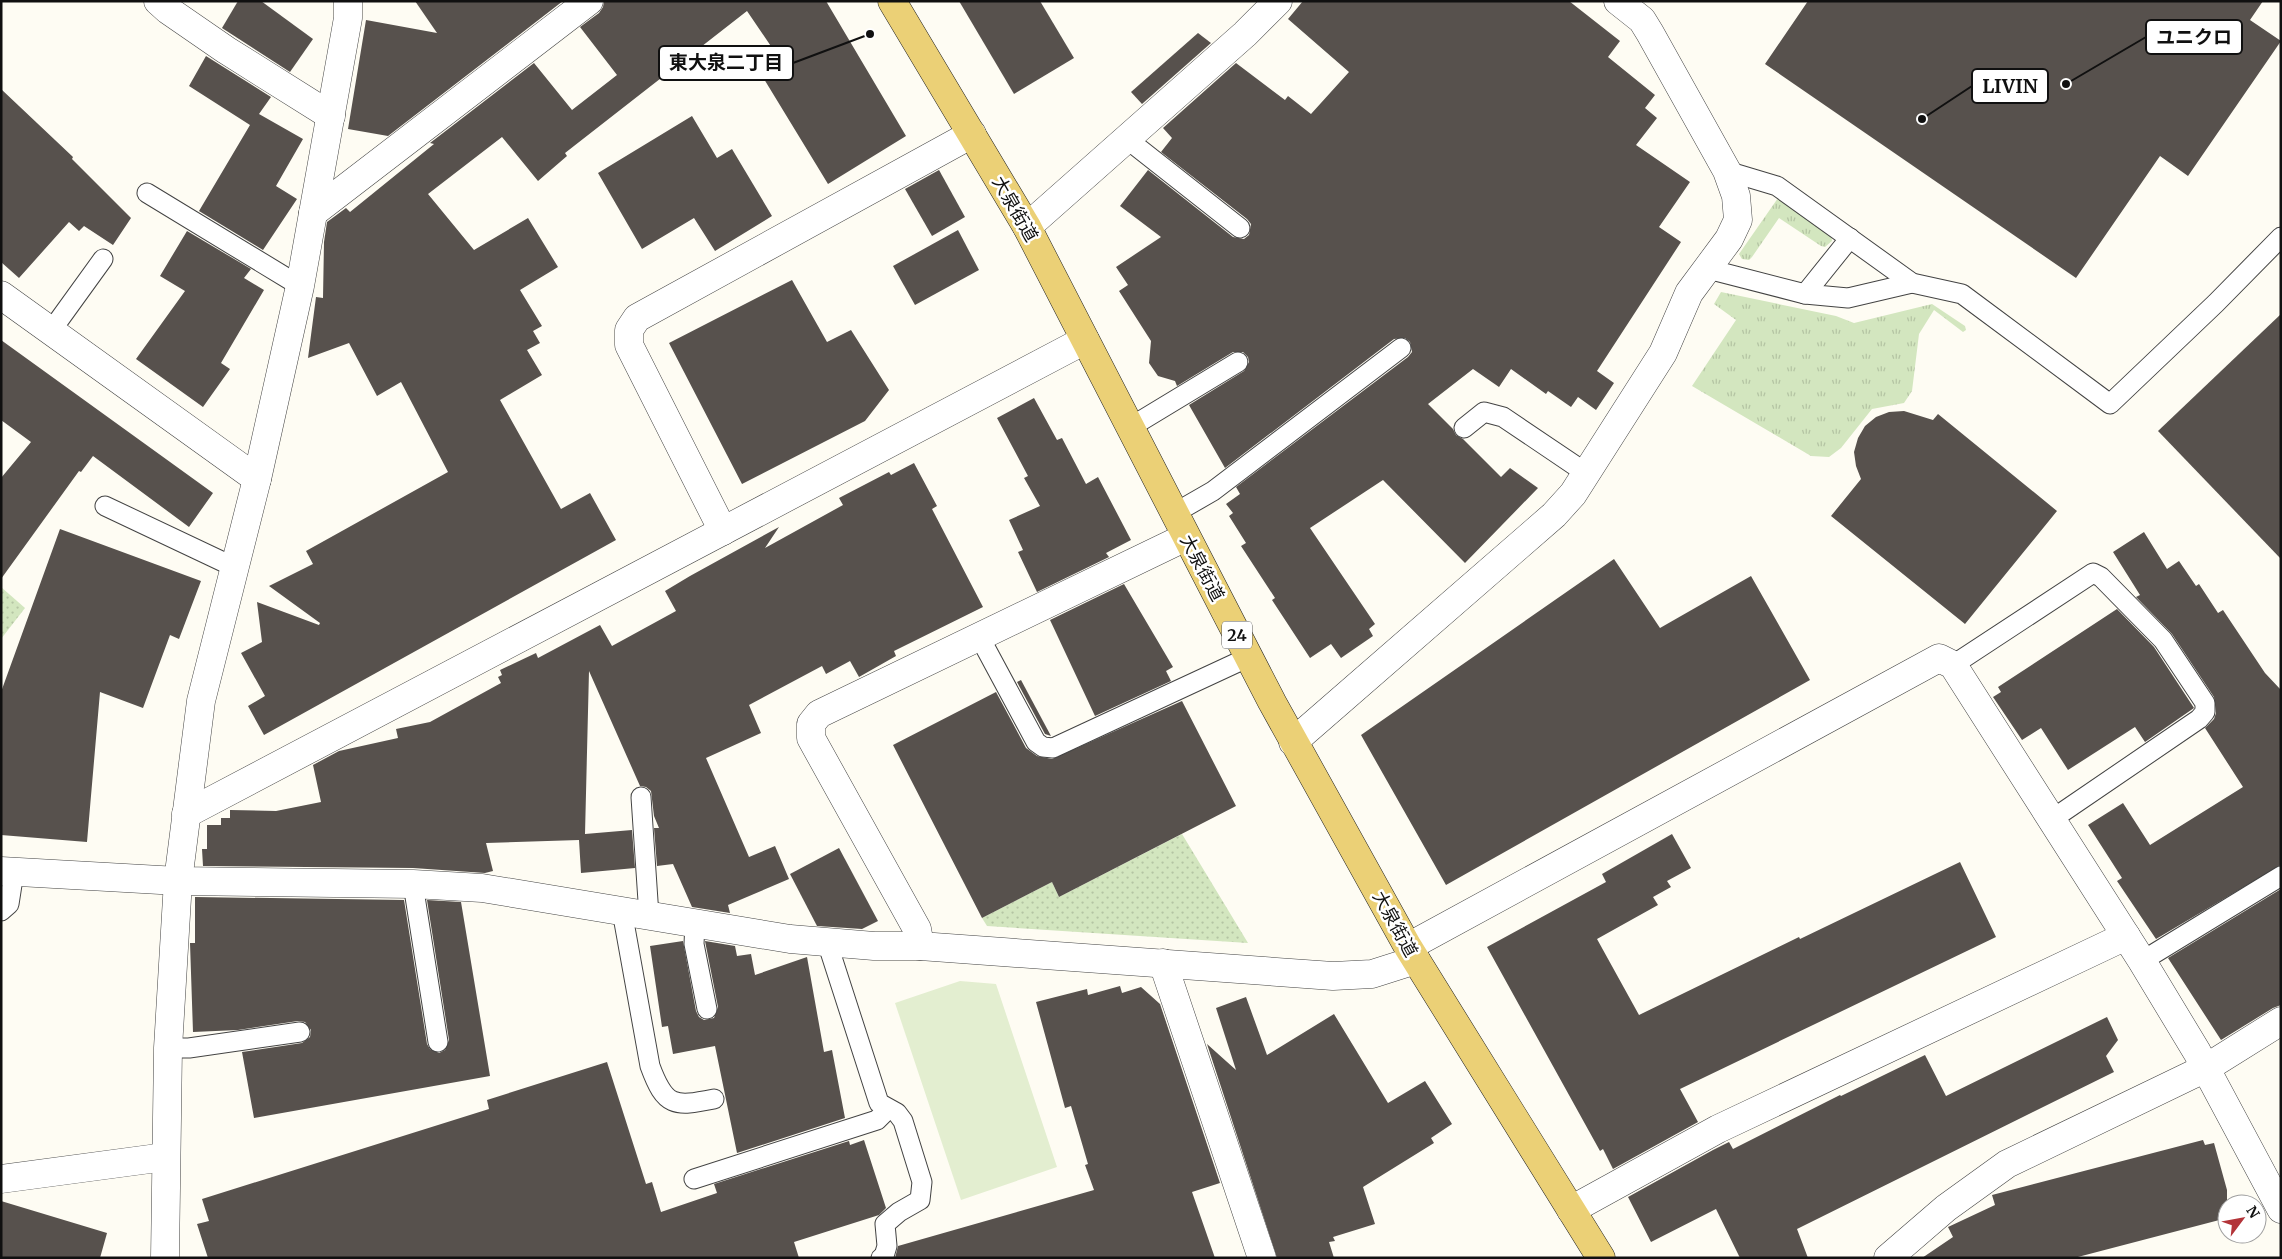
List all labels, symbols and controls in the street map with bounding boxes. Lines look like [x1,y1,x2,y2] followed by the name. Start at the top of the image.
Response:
[2146,20,2242,54] callout: ユニクロ
[2156,25,2232,49] text: ユニクロ
[659,46,793,80] callout: 東大泉二丁目
[669,50,783,74] text: 東大泉二丁目
[1972,69,2048,103] callout: LIVIN
[1982,74,2038,98] text: LIVIN
[987,172,1043,246] street label: 大泉街道
[1175,531,1229,605] street label: 大泉街道
[1222,622,1252,648] road number: 24
[1368,887,1423,961] street label: 大泉街道
[2217,1194,2267,1244] north arrow
[2242,1203,2264,1222] text: N

